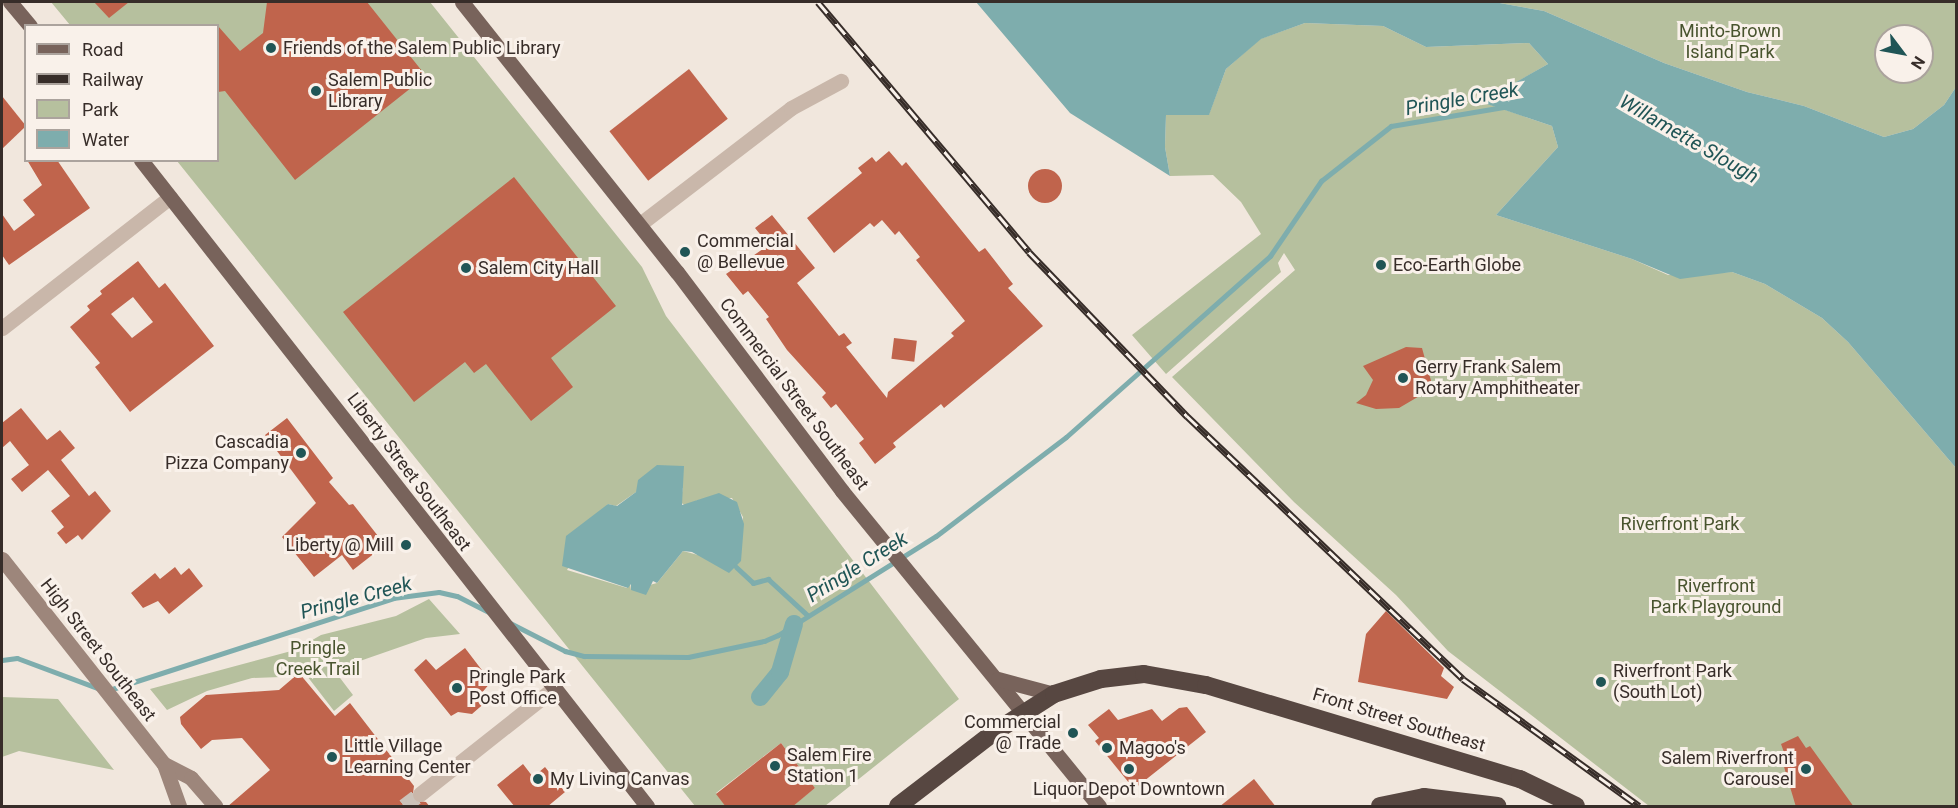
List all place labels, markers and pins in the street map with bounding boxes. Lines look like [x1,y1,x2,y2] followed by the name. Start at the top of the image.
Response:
[283,37,561,59] place label: Friends of the Salem Public Library
[264,41,278,55] marker: Friends of the Salem Public Library
[328,70,432,112] place label: Salem Public Library
[309,84,323,98] marker: Salem Public Library
[697,231,794,274] place label: Commercial @ Bellevue
[678,245,692,259] marker: Commercial @ Bellevue
[1393,254,1521,276] place label: Eco-Earth Globe
[478,257,599,279] place label: Salem City Hall
[1374,258,1388,272] marker: Eco-Earth Globe
[459,261,473,275] marker: Salem City Hall
[1415,357,1580,400] place label: Gerry Frank Salem Rotary Amphitheater
[1396,371,1410,385] marker: Gerry Frank Salem Rotary Amphitheater
[165,432,289,474] place label: Cascadia Pizza Company
[294,446,308,460] marker: Cascadia Pizza Company
[285,534,394,556] place label: Liberty @ Mill
[399,538,413,552] marker: Liberty @ Mill
[1613,661,1732,704] place label: Riverfront Park (South Lot)
[469,667,566,710] place label: Pringle Park Post Office
[1594,675,1608,689] marker: Riverfront Park (South Lot)
[450,681,464,695] marker: Pringle Park Post Office
[964,712,1061,754] place label: Commercial @ Trade
[1066,726,1080,740] marker: Commercial @ Trade
[344,736,471,778] place label: Little Village Learning Center
[1119,737,1186,759] place label: Magoo's
[1100,741,1114,755] marker: Magoo's
[787,745,871,788] place label: Salem Fire Station 1
[1661,748,1794,790] place label: Salem Riverfront Carousel
[325,750,339,764] marker: Little Village Learning Center
[768,759,782,773] marker: Salem Fire Station 1
[1122,762,1136,776] marker: Liquor Depot Downtown
[1799,762,1813,776] marker: Salem Riverfront Carousel
[550,768,689,790] place label: My Living Canvas
[531,772,545,786] marker: My Living Canvas
[1033,778,1225,800] place label: Liquor Depot Downtown

